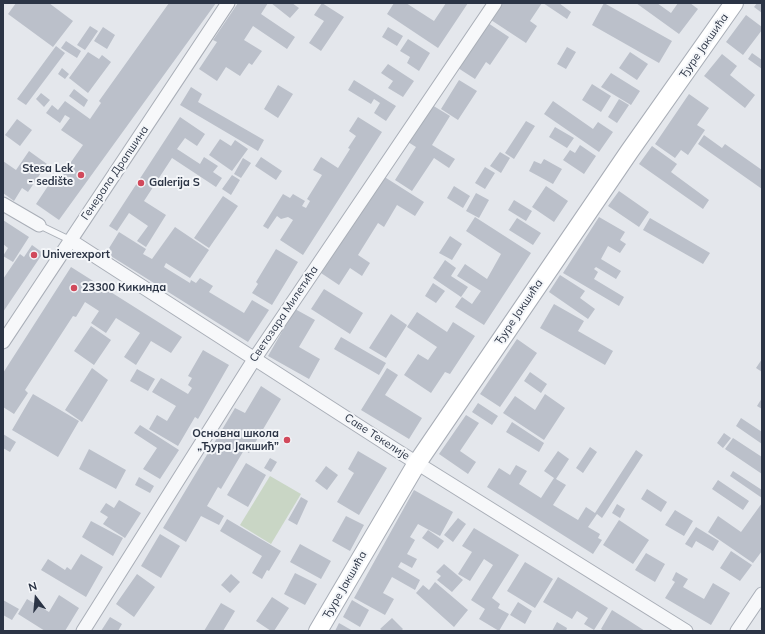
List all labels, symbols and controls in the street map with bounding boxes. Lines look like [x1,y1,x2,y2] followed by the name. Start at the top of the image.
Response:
[677,11,731,81] street label: Ђуре Јакшића
[79,123,151,223] street label: Генерала Драпшина
[22,162,73,188] place label: Stesa Lek - sedište
[76,170,86,180] marker: Stesa Lek - sedište
[149,176,200,190] place label: Galerija S
[136,178,146,188] marker: Galerija S
[42,248,110,262] place label: Univerexport
[29,250,39,260] marker: Univerexport
[247,263,321,365] street label: Светозара Милетића
[492,277,546,347] street label: Ђуре Јакшића
[82,281,166,295] place label: 23300 Кикинда
[69,283,79,293] marker: 23300 Кикинда
[342,411,412,463] street label: Саве Текелије
[192,427,279,453] place label: Основна школа „Ђура Јакшић”
[282,435,292,445] marker: Основна школа „Ђура Јакшић”
[320,549,370,621] street label: Ђуре Јакшића
[16,578,56,618] north arrow
[27,579,39,594] text: N

